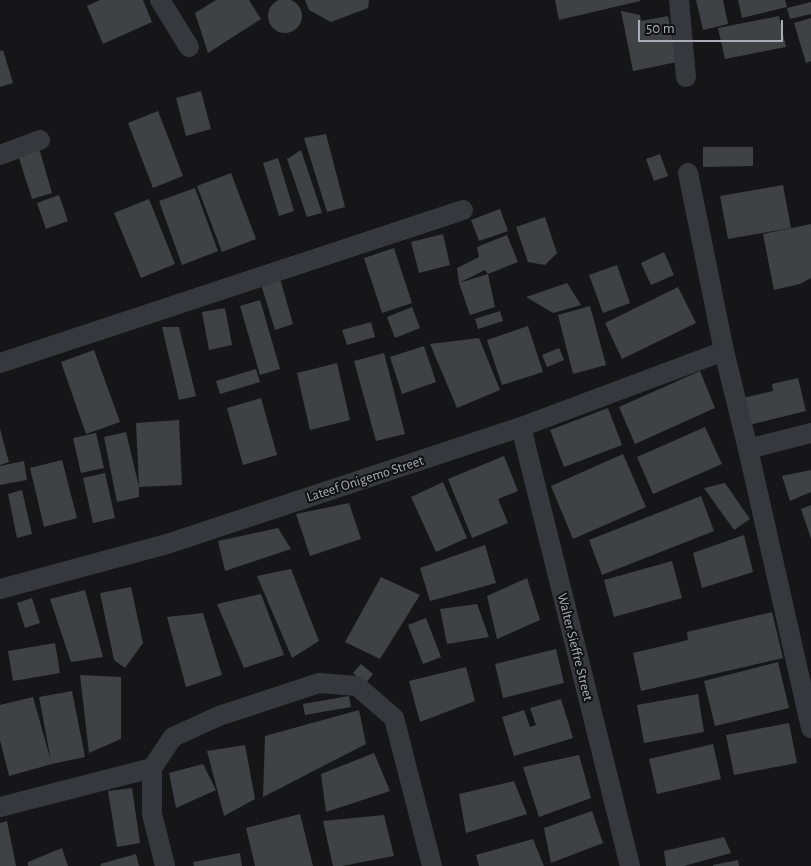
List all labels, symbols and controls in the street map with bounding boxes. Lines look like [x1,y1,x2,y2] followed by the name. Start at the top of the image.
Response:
[641,10,786,42] scale bar
[646,21,675,36] text: 50 m
[304,452,426,506] street label: Lateef Onigemo Street
[553,591,597,703] street label: Walter Sieffre Street

